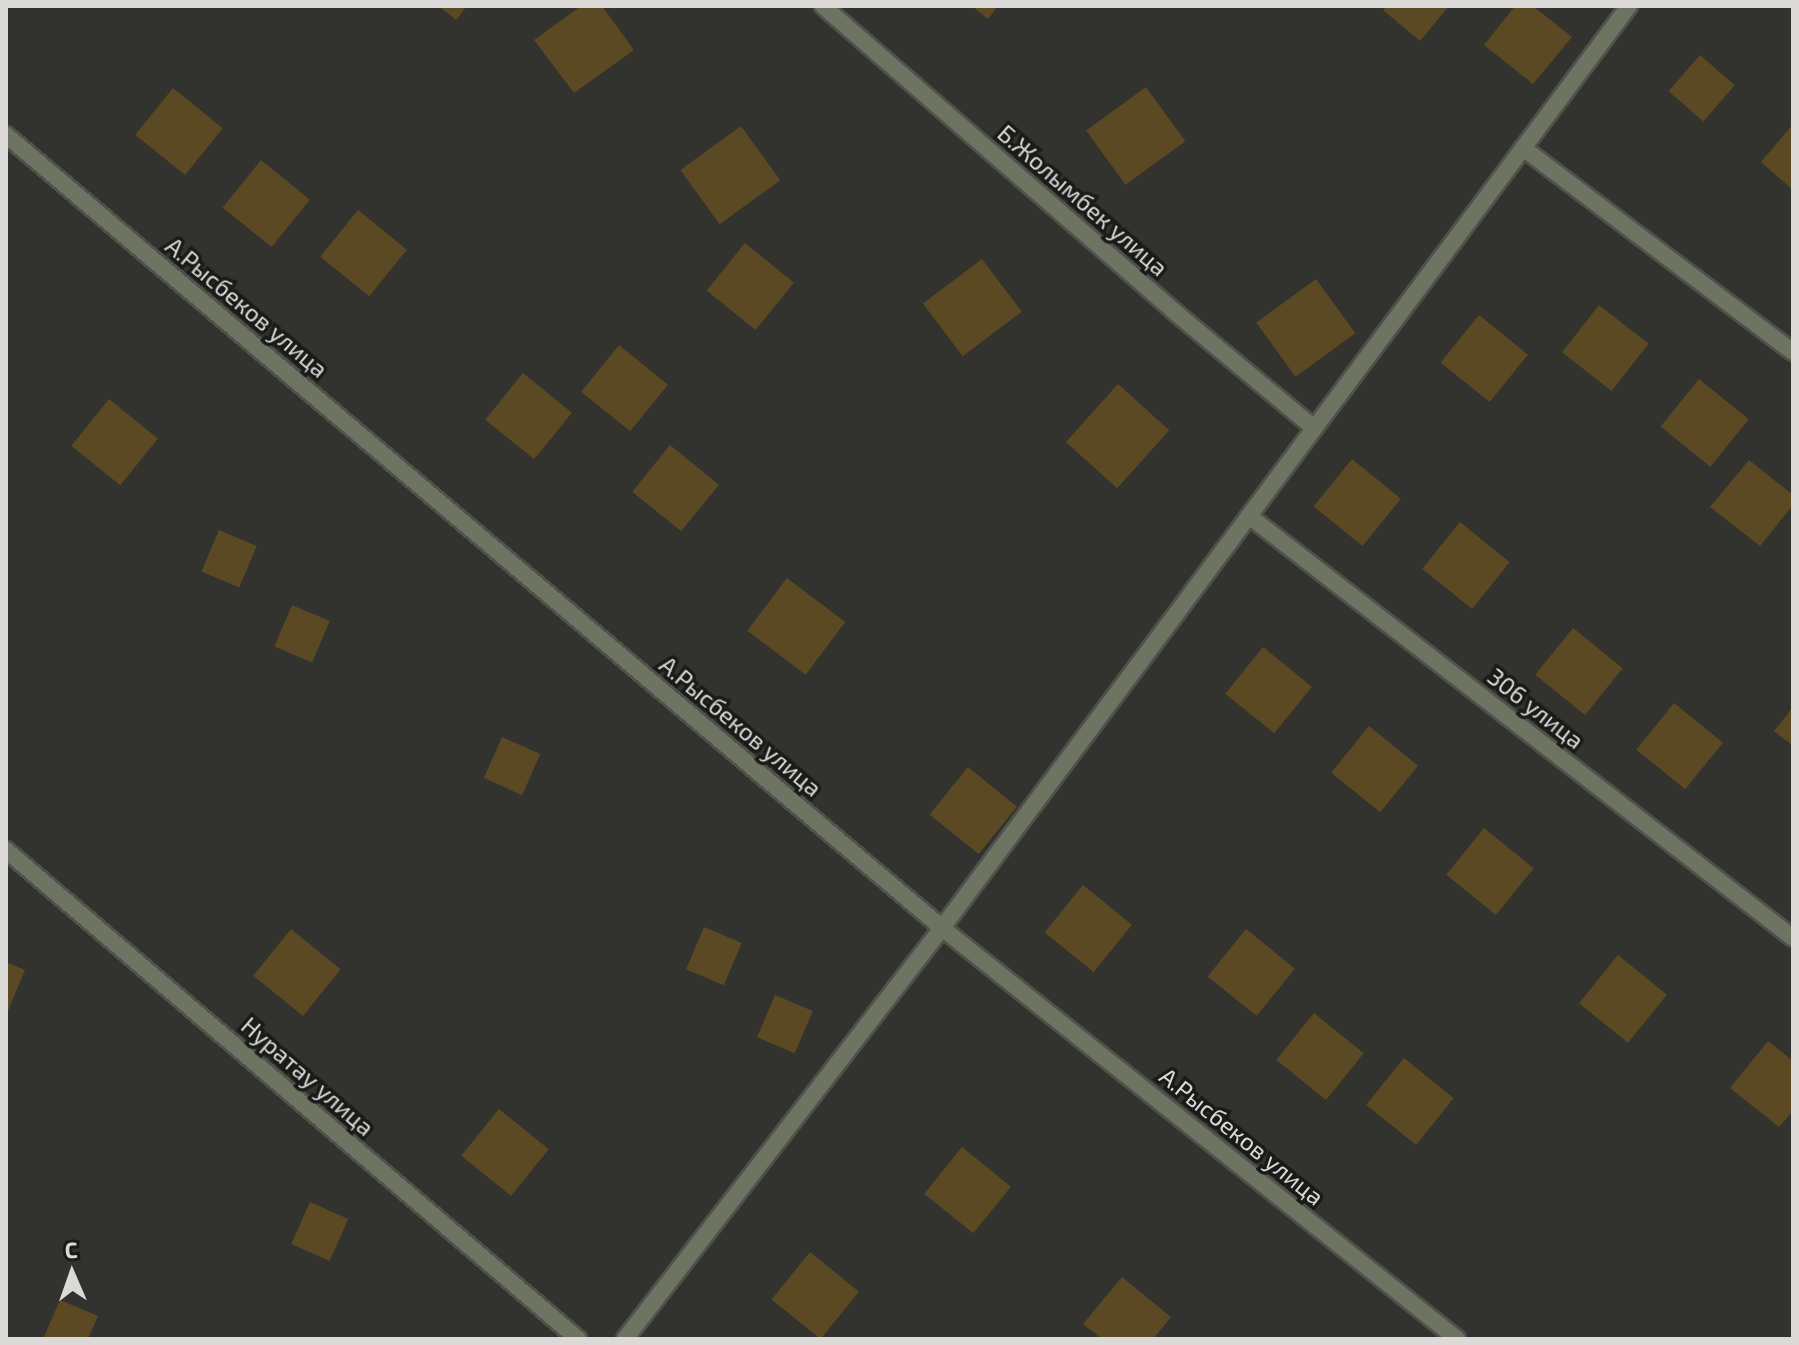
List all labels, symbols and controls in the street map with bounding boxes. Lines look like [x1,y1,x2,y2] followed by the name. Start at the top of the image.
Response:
[992,118,1174,282] street label: Б.Жолымбек улица
[160,231,334,383] street label: А.Рысбеков улица
[654,650,828,802] street label: А.Рысбеков улица
[1482,662,1590,754] street label: 306 улица
[236,1011,380,1141] street label: Нуратау улица
[1154,1061,1330,1211] street label: А.Рысбеков улица
[32,1233,112,1313] north arrow
[64,1236,78,1262] text: С

